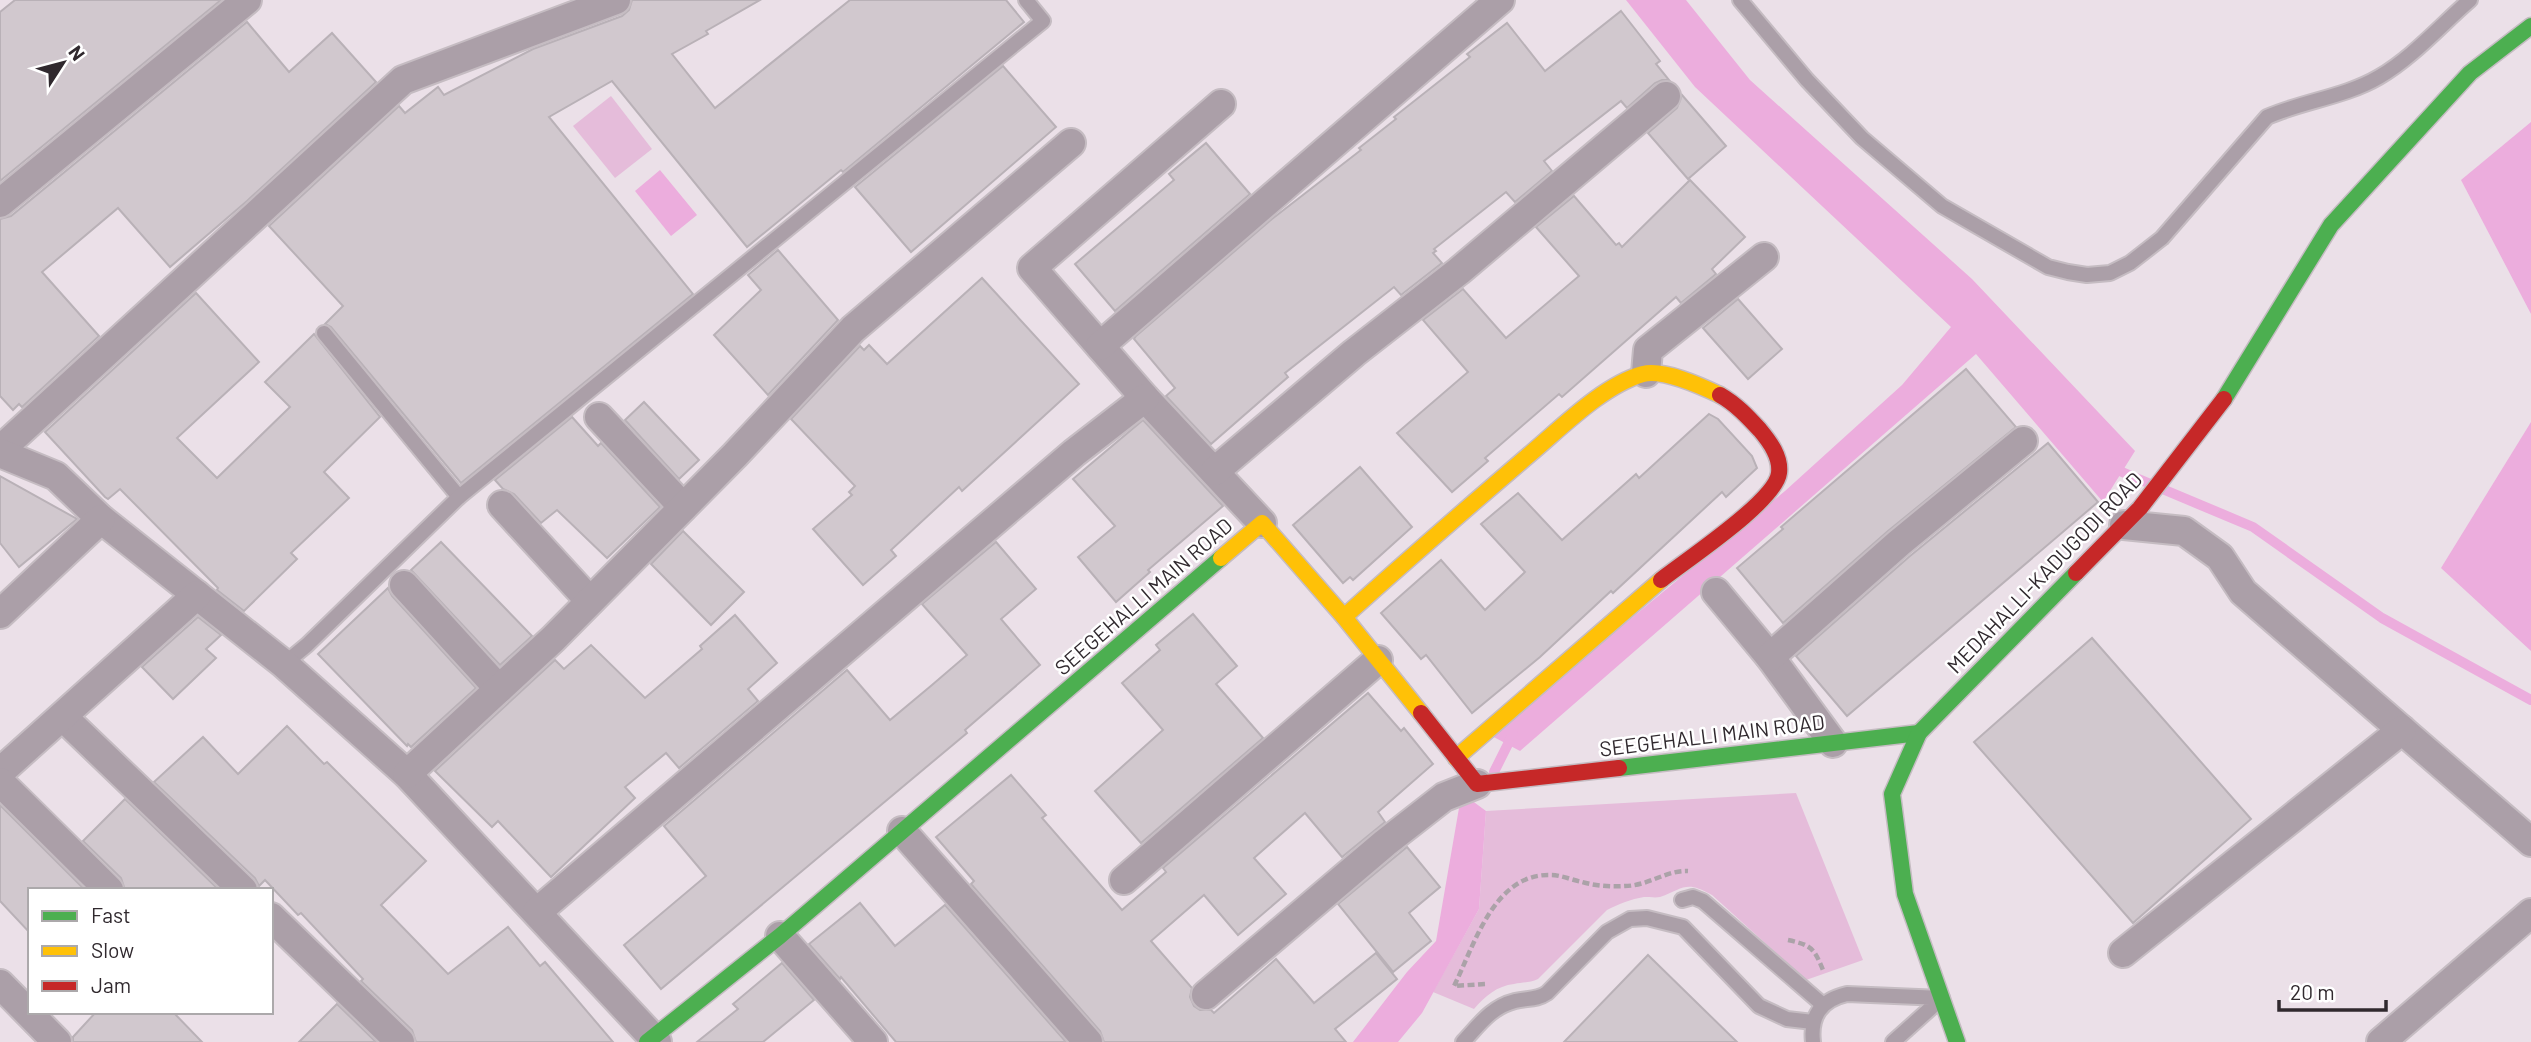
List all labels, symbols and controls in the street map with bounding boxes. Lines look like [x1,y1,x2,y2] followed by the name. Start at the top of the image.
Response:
[28,28,98,98] north arrow
[64,41,90,65] text: N
[1941,466,2147,678] street label: MEDAHALLI-KADUGODI ROAD
[1049,512,1237,680] street label: SEEGEHALLI MAIN ROAD
[1598,708,1826,761] street label: SEEGEHALLI MAIN ROAD
[28,888,273,1014] legend
[91,902,131,927] text: Fast
[91,937,134,962] text: Slow
[2279,968,2386,1012] scale bar
[91,972,131,997] text: Jam
[2290,979,2335,1004] text: 20 m

